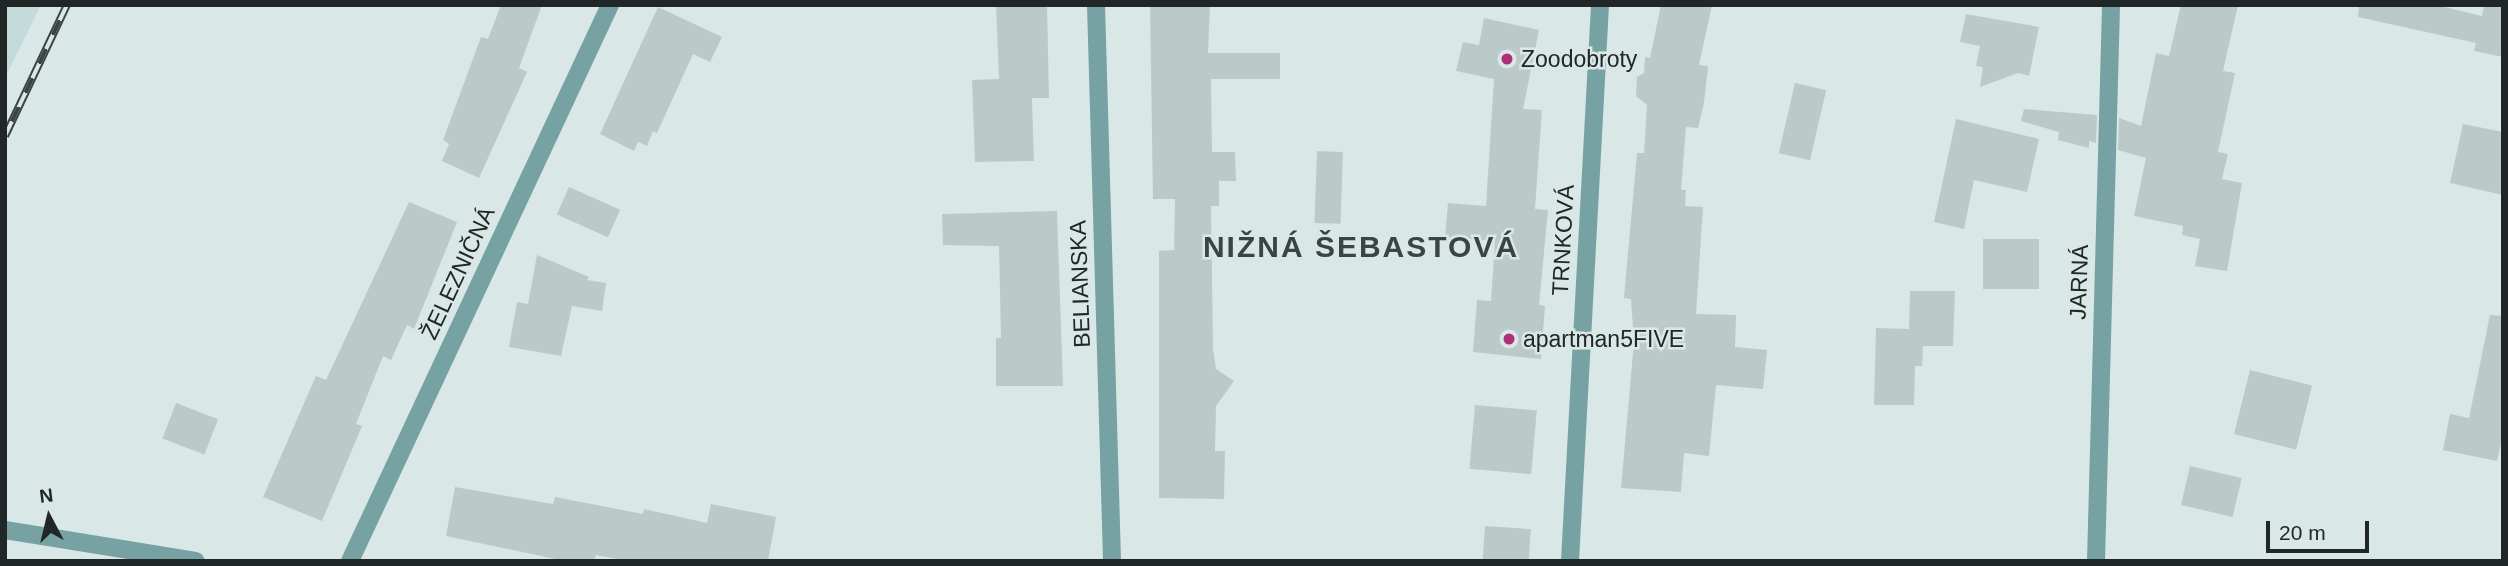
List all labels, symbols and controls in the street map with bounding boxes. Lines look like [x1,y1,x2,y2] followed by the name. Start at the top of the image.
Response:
[1521,45,1637,73] place label: Zoodobroty
[1499,51,1515,67] marker: Zoodobroty
[1546,184,1580,296] street label: TRNKOVÁ
[415,202,501,344] street label: ŽELEZNIČNÁ
[1064,220,1096,348] street label: BELIANSKA
[1205,229,1517,265] district label: NIŽNÁ ŠEBASTOVÁ
[2064,244,2094,320] street label: JARNÁ
[1523,325,1684,353] place label: apartman5FIVE
[1501,331,1517,347] marker: apartman5FIVE
[14,482,84,552] north arrow
[38,484,54,507] text: N
[2270,506,2373,550] scale bar
[2279,521,2326,544] text: 20 m

